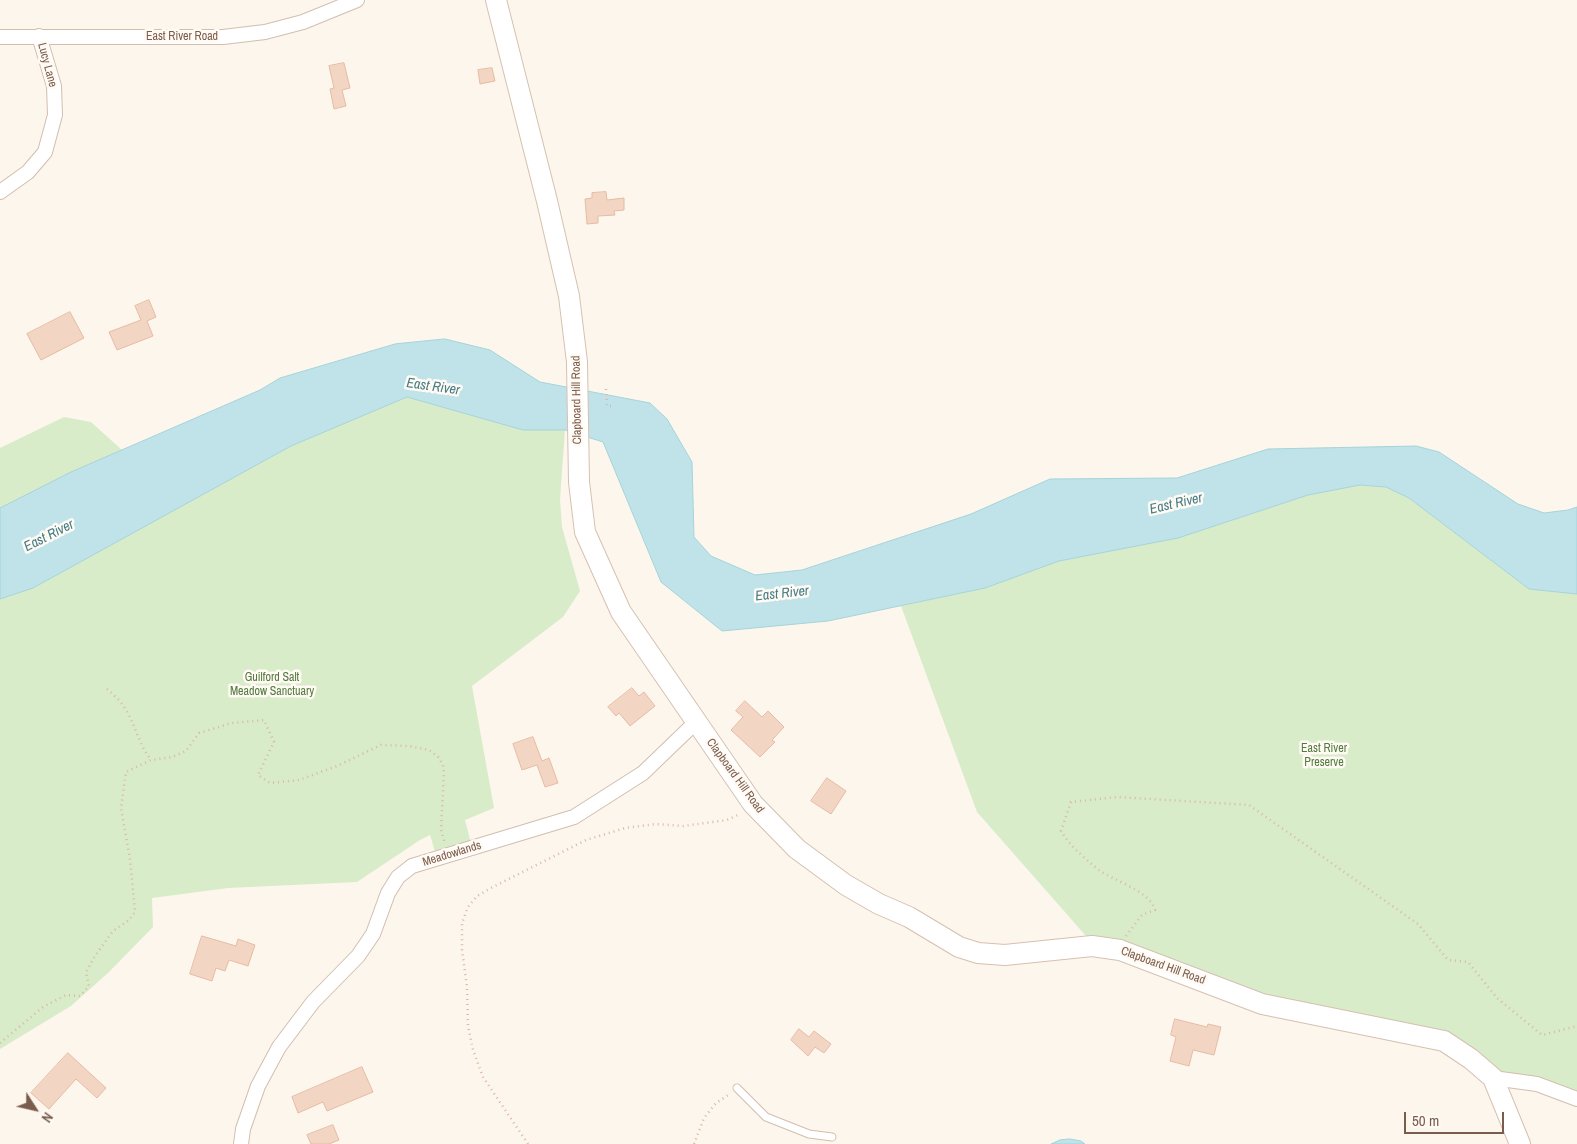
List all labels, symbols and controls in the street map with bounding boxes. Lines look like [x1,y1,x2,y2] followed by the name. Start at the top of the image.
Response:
[146,30,218,44] street label: East River Road
[34,41,60,89] street label: Lucy Lane
[569,356,585,444] street label: Clapboard Hill Road
[405,375,461,399] water label: East River
[1148,490,1204,518] water label: East River
[21,516,77,556] water label: East River
[754,583,810,605] water label: East River
[230,671,314,699] park label: Guilford Salt Meadow Sanctuary
[703,736,767,816] street label: Clapboard Hill Road
[1301,742,1347,770] park label: East River Preserve
[421,838,483,870] street label: Meadowlands
[1119,944,1207,988] street label: Clapboard Hill Road
[10,1084,60,1134] north arrow
[1407,1102,1507,1134] scale bar
[38,1109,57,1126] text: N
[1412,1110,1439,1131] text: 50 m

